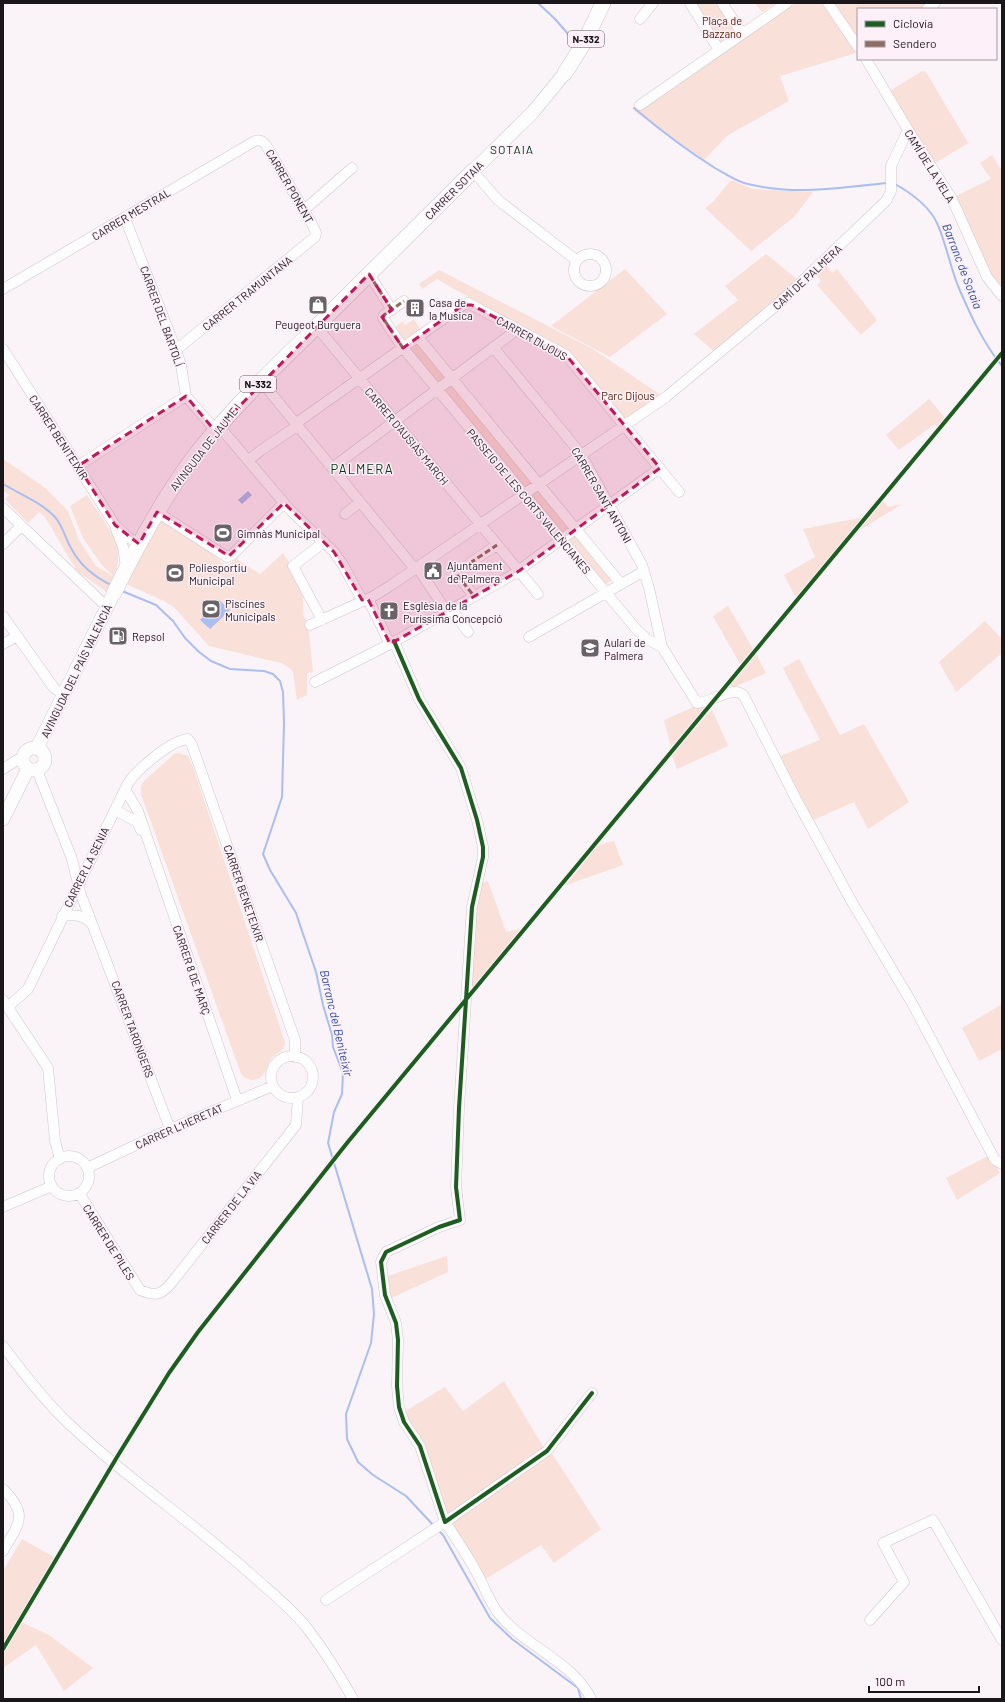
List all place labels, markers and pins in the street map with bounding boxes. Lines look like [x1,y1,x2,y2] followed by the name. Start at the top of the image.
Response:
[307,294,329,316] shop icon: Peugeot Burguera
[429,296,473,322] place label: Casa de la Musica
[404,297,426,319] building icon: Casa de la Musica
[275,318,361,331] place label: Peugeot Burguera
[212,522,234,544] sports icon: Gimnàs Municipal
[237,527,320,540] place label: Gimnàs Municipal
[447,559,503,585] place label: Ajuntament de Palmera
[422,560,444,582] public building icon: Ajuntament de Palmera
[189,561,247,587] place label: Poliesportiu Municipal
[164,562,186,584] sports icon: Poliesportiu Municipal
[225,597,276,623] place label: Piscines Municipals
[200,598,222,620] sports icon: Piscines Municipals
[403,599,502,625] place label: Esglèsia de la Puríssima Concepció
[378,600,400,622] church icon: Esglèsia de la Puríssima Concepció
[107,625,129,647] fuel station icon: Repsol
[132,630,164,643] place label: Repsol
[604,636,646,662] place label: Aulari de Palmera
[579,637,601,659] school or university icon: Aulari de Palmera

